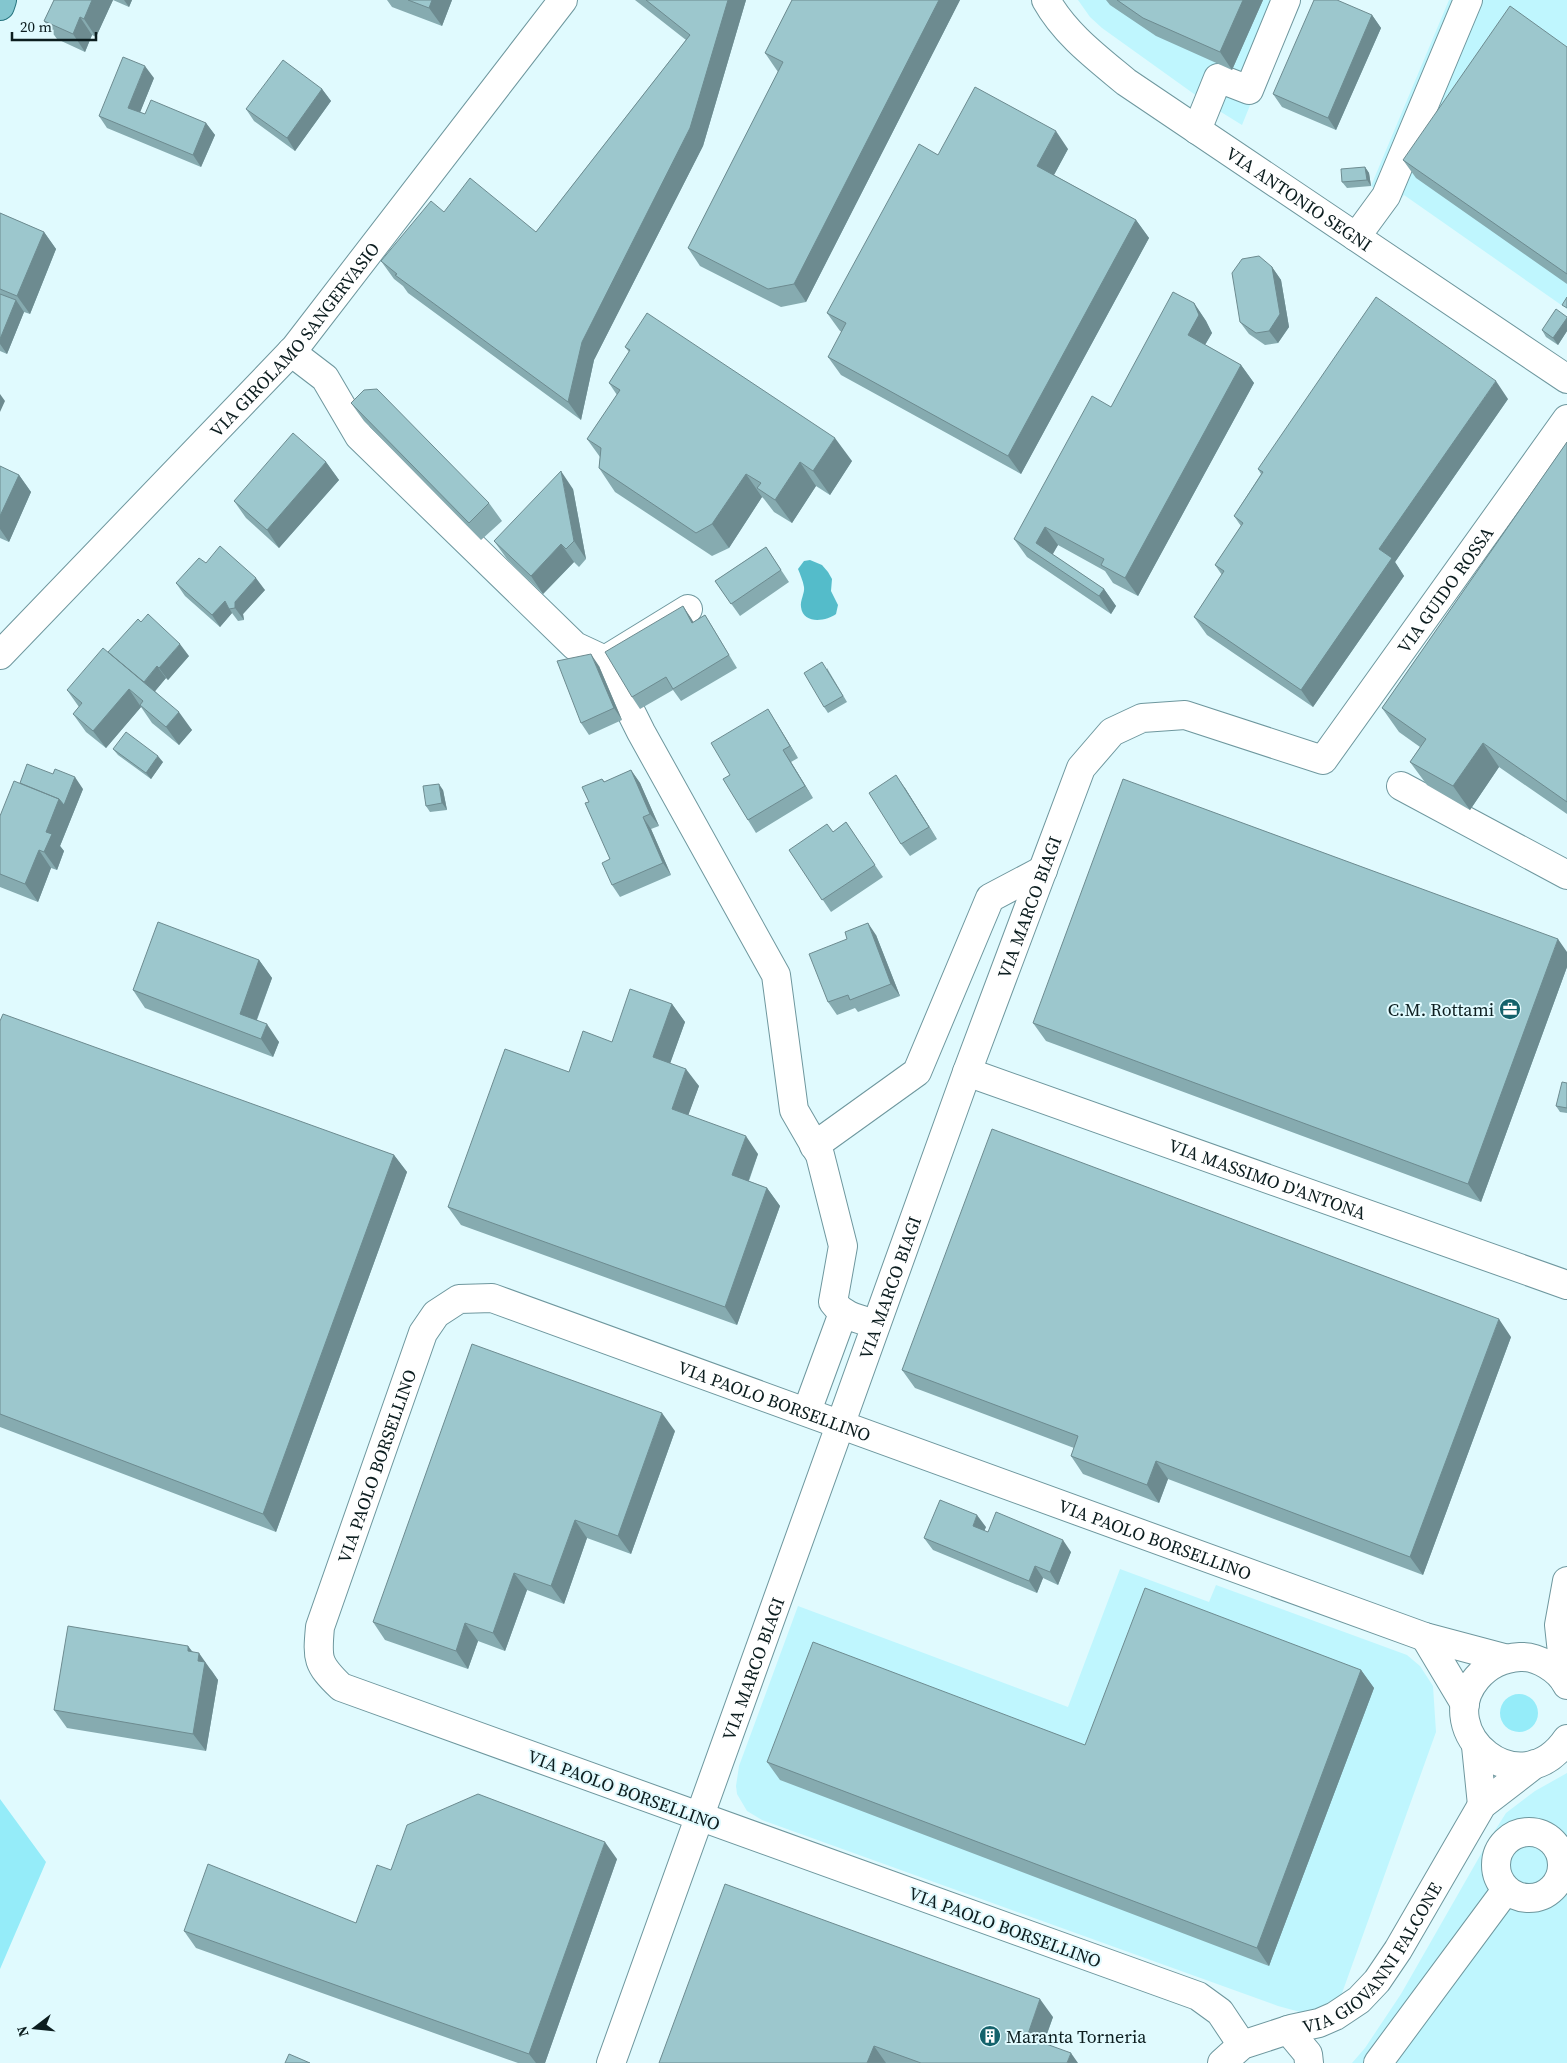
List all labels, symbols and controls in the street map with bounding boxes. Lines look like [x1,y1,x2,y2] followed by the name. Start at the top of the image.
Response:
[12,10,96,42] scale bar
[20,16,52,37] text: 20 m
[1221,140,1377,257] street label: VIA ANTONIO SEGNI
[204,236,385,442] street label: VIA GIROLAMO SANGERVASIO
[1391,521,1499,658] street label: VIA GUIDO ROSSA
[991,832,1067,982] street label: VIA MARCO BIAGI
[1388,997,1494,1022] place label: C.M. Rottami
[1498,997,1522,1021] office icon: C.M. Rottami
[1166,1132,1370,1225] street label: VIA MASSIMO D'ANTONA
[852,1213,927,1362] street label: VIA MARCO BIAGI
[675,1354,874,1447] street label: VIA PAOLO BORSELLINO
[331,1366,422,1566] street label: VIA PAOLO BORSELLINO
[1055,1492,1255,1585] street label: VIA PAOLO BORSELLINO
[715,1594,790,1744] street label: VIA MARCO BIAGI
[524,1743,724,1837] street label: VIA PAOLO BORSELLINO
[1300,1877,1447,2039] street label: VIA GIOVANNI FALCONE
[905,1880,1105,1974] street label: VIA PAOLO BORSELLINO
[10,2003,60,2053] north arrow
[11,2024,34,2039] text: N
[978,2024,1002,2048] building icon: Maranta Torneria
[1006,2024,1147,2049] place label: Maranta Torneria

